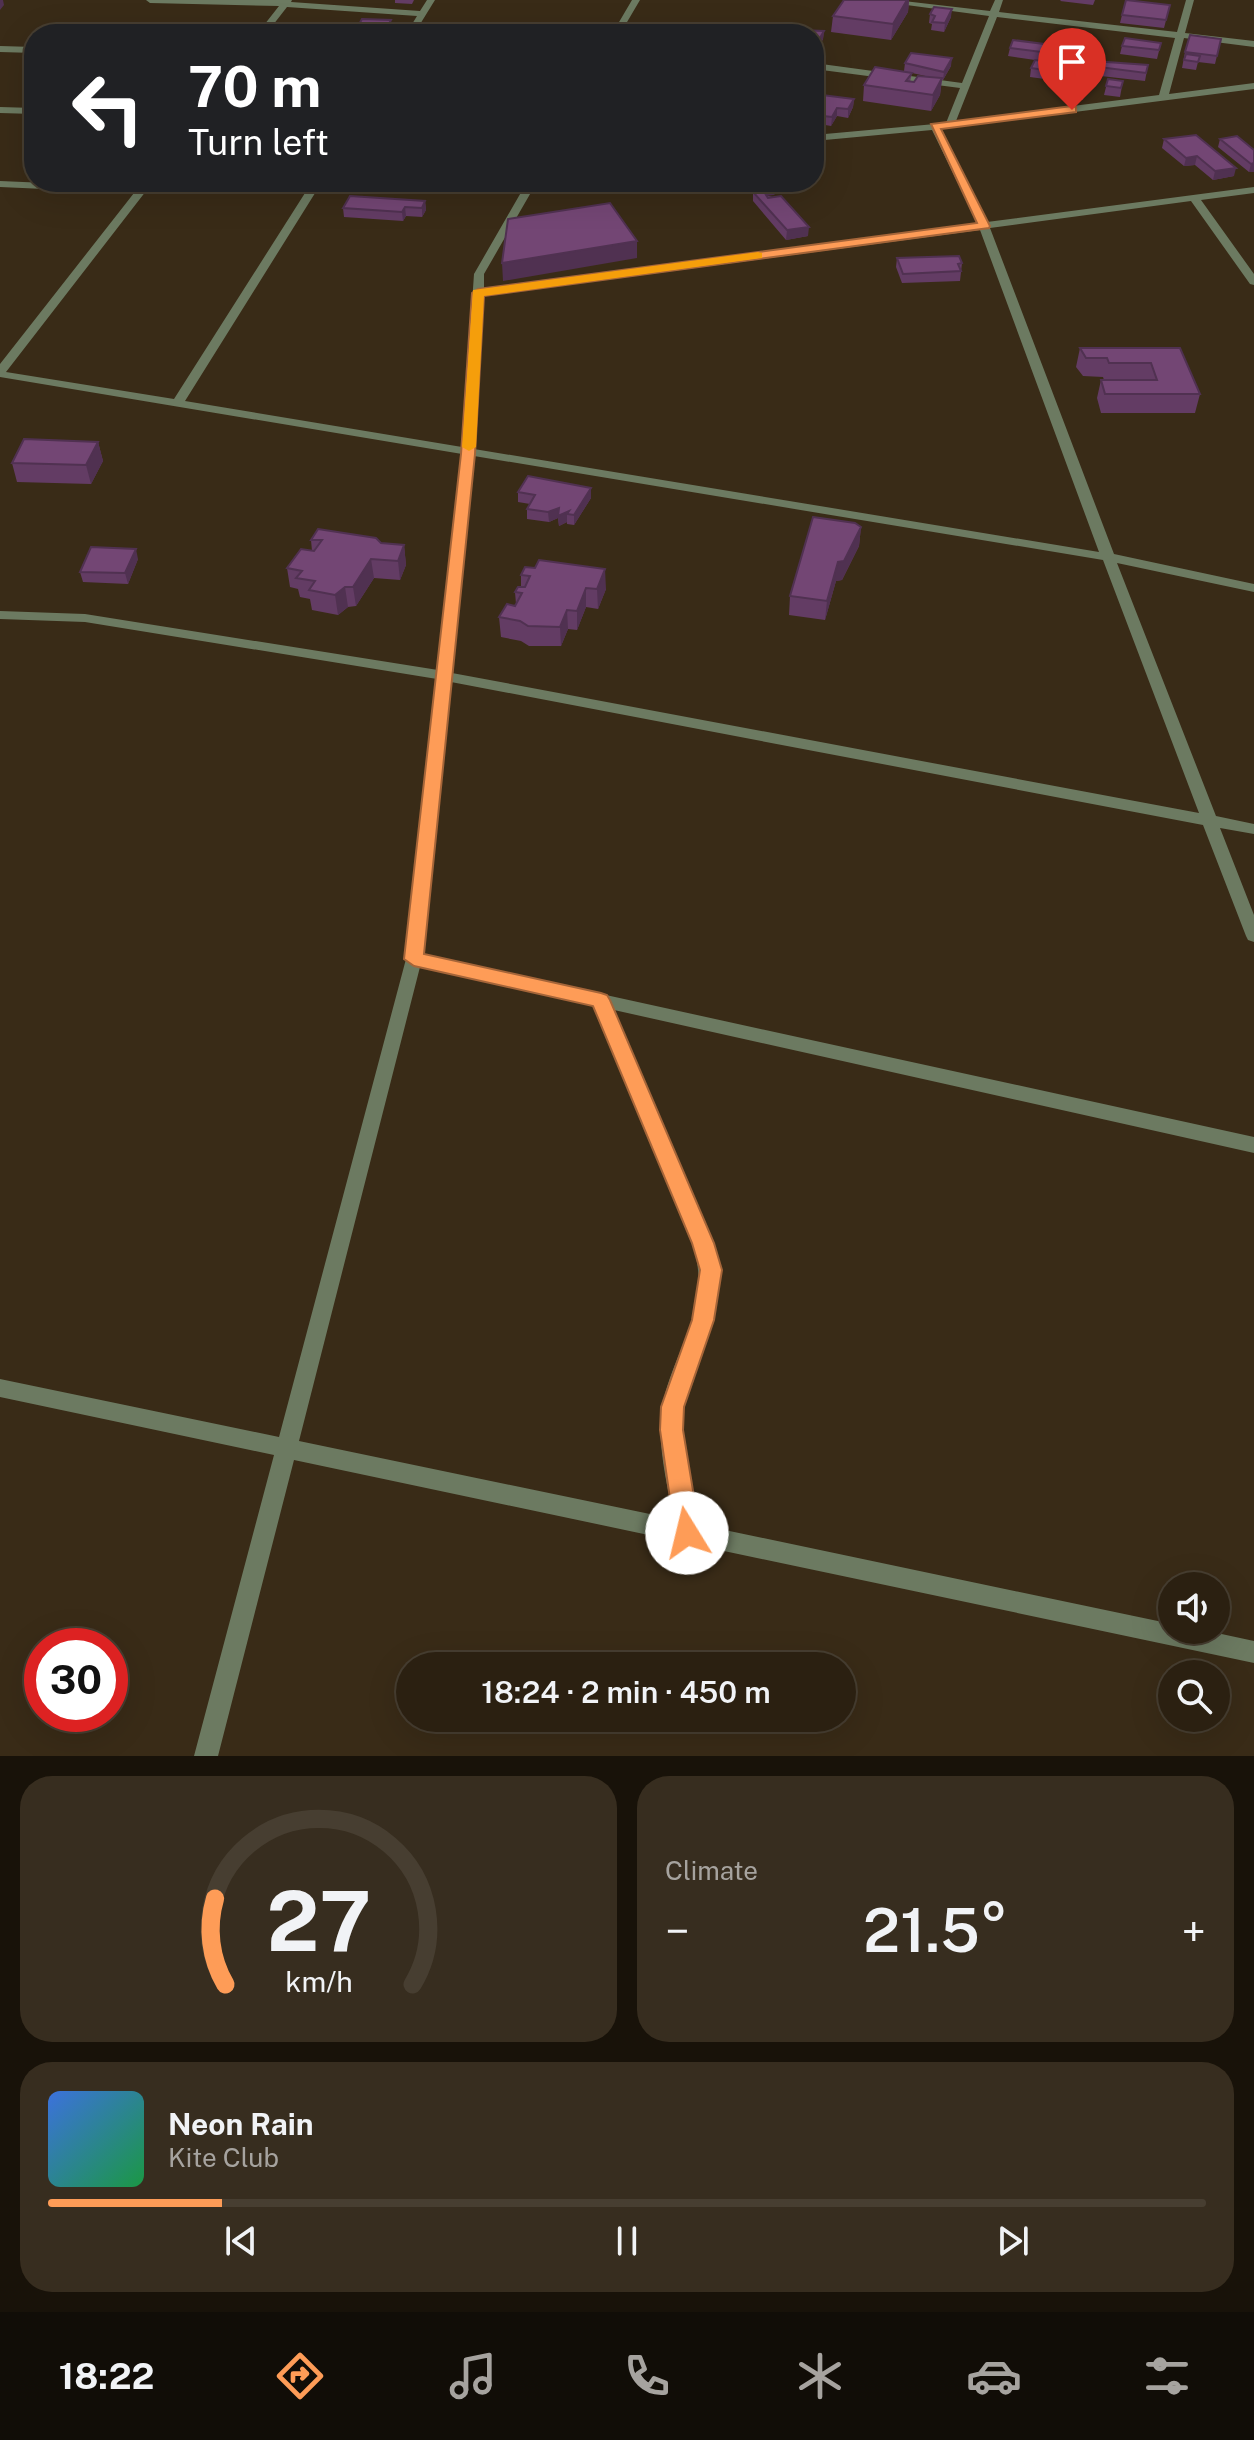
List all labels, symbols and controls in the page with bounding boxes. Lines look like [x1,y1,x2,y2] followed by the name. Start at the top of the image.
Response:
[1038,28,1106,110] pin
[1050,40,1094,84] icon: arrive
[188,54,321,120] text: 70 m
[56,56,160,160] icon: left
[188,121,329,163] text: Turn left
[645,1491,729,1575] position arrow
[1158,1572,1230,1732] map controls
[1158,1572,1230,1644] button: sound
[24,1628,128,1732] speed limit sign: 30
[1158,1660,1230,1732] button: search
[481,1674,771,1710] text: 18:24 · 2 min · 450 m
[665,1855,758,1886] text: Climate
[266,1872,371,1970] text: 27
[863,1895,1008,1966] text: 21.5°
[665,1905,689,1957] text: −
[1182,1905,1206,1957] text: +
[285,1965,352,1998] text: km/h
[168,2106,314,2142] text: Neon Rain
[168,2142,279,2173] text: Kite Club
[219,2219,263,2263] icon: previous
[605,2219,649,2263] icon: pause
[991,2219,1035,2263] icon: next
[272,2348,328,2404] icon: directions
[445,2348,501,2404] icon: music
[619,2348,675,2404] icon: phone
[792,2348,848,2404] icon: climate
[966,2348,1022,2404] icon: car
[1139,2348,1195,2404] icon: filters
[59,2355,154,2397] text: 18:22

